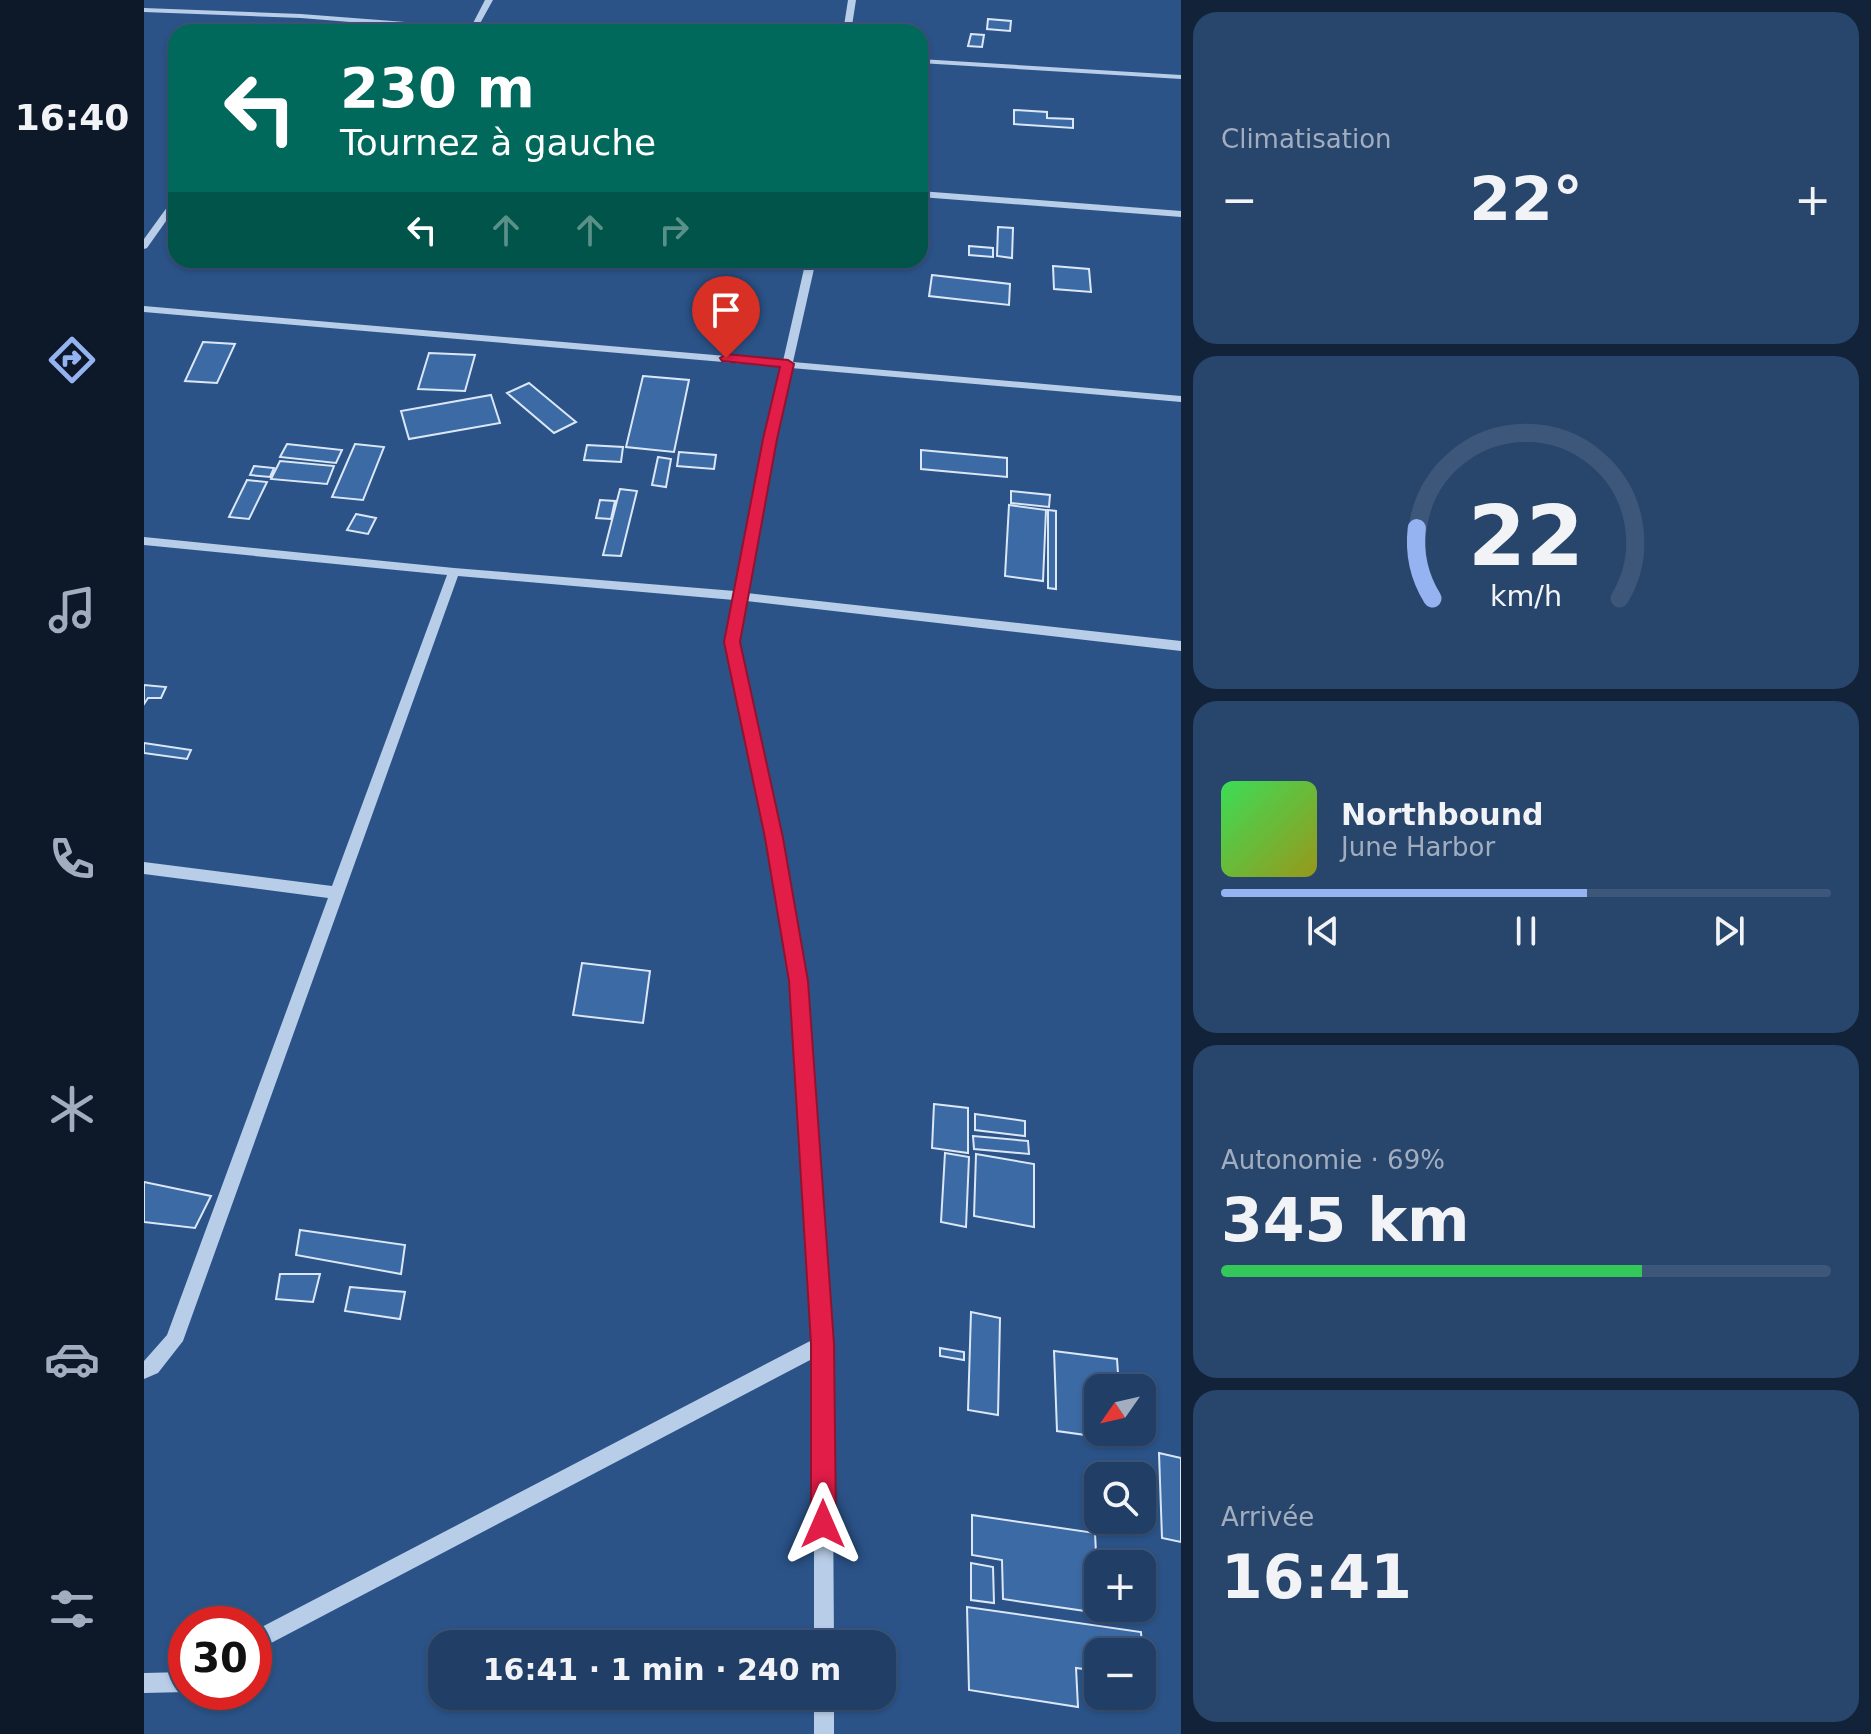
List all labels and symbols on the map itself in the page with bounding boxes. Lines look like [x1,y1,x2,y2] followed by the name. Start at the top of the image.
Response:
[692,276,760,358] pin
[1084,1374,1156,1446] north arrow
[781,1482,865,1566] position arrow
[168,1606,272,1710] speed limit sign: 30

